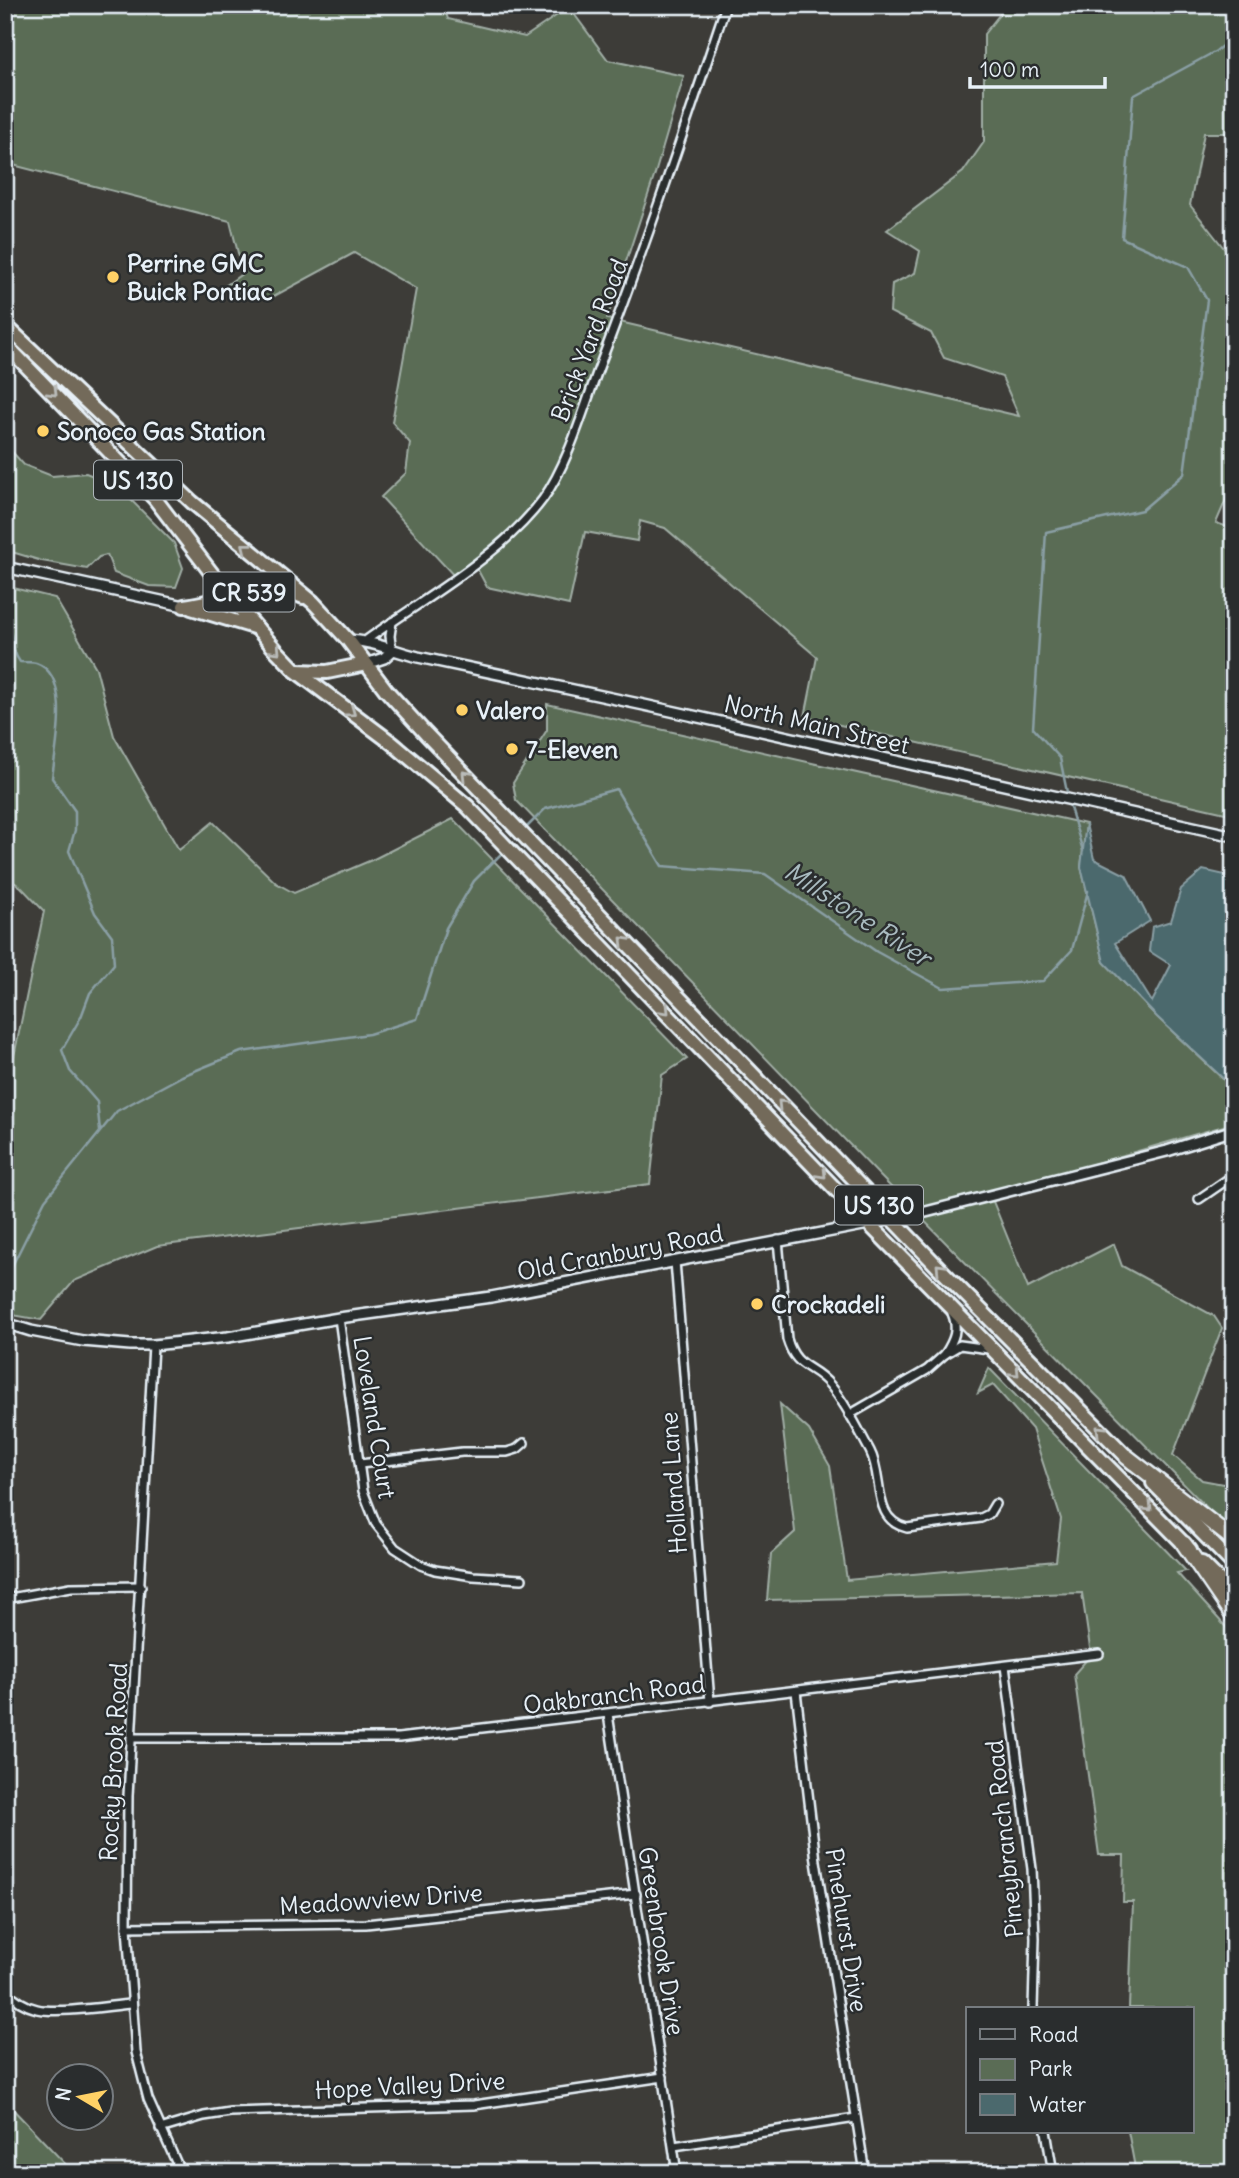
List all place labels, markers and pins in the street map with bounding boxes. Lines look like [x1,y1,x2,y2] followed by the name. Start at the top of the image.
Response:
[127,248,273,306] place label: Perrine GMC Buick Pontiac
[105,269,121,285] marker: Perrine GMC Buick Pontiac
[57,416,266,446] place label: Sonoco Gas Station
[35,423,51,439] marker: Sonoco Gas Station
[476,695,545,725] place label: Valero
[454,702,470,718] marker: Valero
[526,734,618,764] place label: 7-Eleven
[504,741,520,757] marker: 7-Eleven
[771,1289,885,1319] place label: Crockadeli
[749,1296,765,1312] marker: Crockadeli

